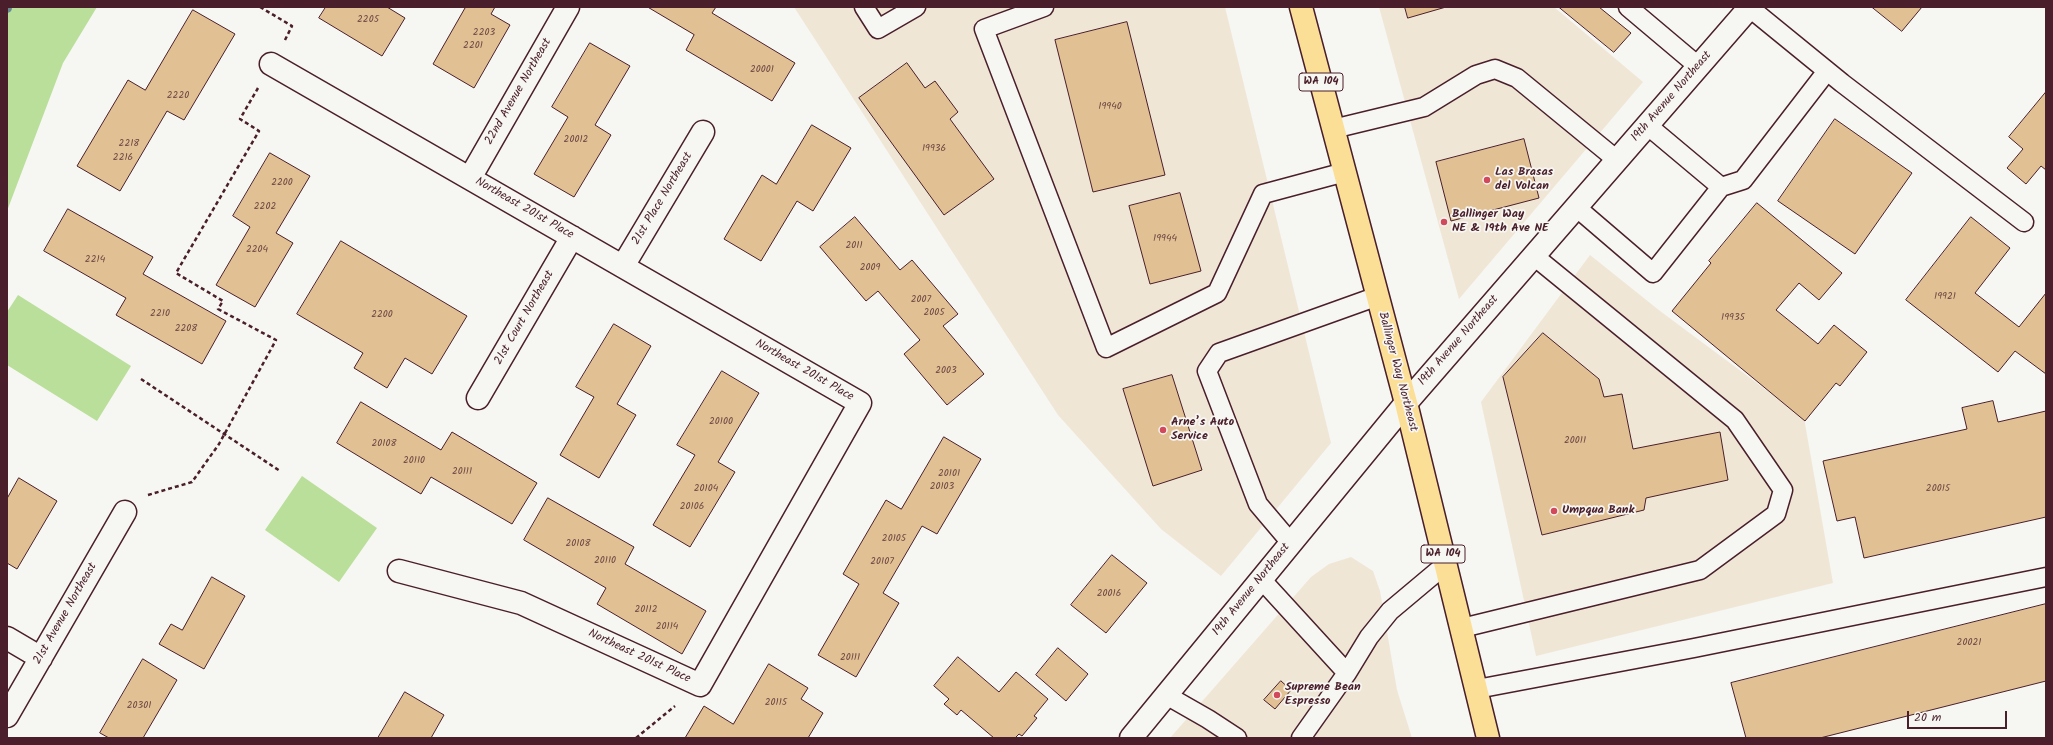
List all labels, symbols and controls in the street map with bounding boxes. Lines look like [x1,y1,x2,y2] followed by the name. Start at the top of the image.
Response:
[357,14,379,26] house number: 2205
[473,27,495,39] house number: 2203
[483,36,555,148] street label: 22nd Avenue Northeast
[463,40,483,52] house number: 2201
[1629,49,1715,145] street label: 19th Avenue Northeast
[750,64,774,76] house number: 20001
[1299,73,1343,91] road number: WA 104
[167,90,189,102] house number: 2220
[1098,101,1122,113] house number: 19940
[564,134,588,146] house number: 20012
[119,138,139,150] house number: 2218
[922,143,946,155] house number: 19936
[630,150,696,248] street label: 21st Place Northeast
[113,152,133,164] house number: 2216
[1495,166,1553,194] place label: Las Brasas del Volcan
[472,175,576,243] street label: Northeast 201st Place
[1482,175,1492,185] marker: Las Brasas del Volcan
[271,177,293,189] house number: 2200
[254,201,276,213] house number: 2202
[1452,208,1549,236] place label: Ballinger Way NE & 19th Ave NE
[1439,217,1449,227] marker: Ballinger Way NE & 19th Ave NE
[1153,233,1177,245] house number: 19944
[845,240,863,252] house number: 2011
[246,244,268,256] house number: 2204
[85,254,105,266] house number: 2214
[860,262,880,274] house number: 2009
[492,268,558,368] street label: 21st Court Northeast
[1934,291,1956,303] house number: 19921
[1416,293,1502,389] street label: 19th Avenue Northeast
[911,294,931,306] house number: 2007
[923,307,945,319] house number: 2005
[150,308,170,320] house number: 2210
[371,309,393,321] house number: 2200
[1374,311,1420,433] street label: Ballinger Way Northeast
[1721,312,1745,324] house number: 19935
[175,323,197,335] house number: 2208
[752,337,856,405] street label: Northeast 201st Place
[935,365,957,377] house number: 2003
[709,416,733,428] house number: 20100
[1171,416,1234,444] place label: Arne’s Auto Service
[1158,425,1168,435] marker: Arne’s Auto Service
[1564,435,1586,447] house number: 20011
[372,438,396,450] house number: 20108
[403,455,425,467] house number: 20110
[452,466,472,478] house number: 20111
[938,468,960,480] house number: 20101
[930,481,954,493] house number: 20103
[694,483,718,495] house number: 20104
[1926,483,1950,495] house number: 20015
[680,501,704,513] house number: 20106
[1562,504,1634,518] place label: Umpqua Bank
[1549,506,1559,516] marker: Umpqua Bank
[882,533,906,545] house number: 20105
[566,538,590,550] house number: 20108
[1210,541,1294,639] street label: 19th Avenue Northeast
[1421,545,1465,563] road number: WA 104
[594,555,616,567] house number: 20110
[870,556,894,568] house number: 20107
[31,561,101,667] street label: 21st Avenue Northeast
[1097,588,1121,600] house number: 20016
[635,604,657,616] house number: 20112
[656,621,678,633] house number: 20114
[586,627,692,687] street label: Northeast 201st Place
[1957,637,1981,649] house number: 20021
[840,652,860,664] house number: 20111
[1285,681,1361,709] place label: Supreme Bean Espresso
[1272,690,1282,700] marker: Supreme Bean Espresso
[765,697,787,709] house number: 20115
[127,700,151,712] house number: 20301
[1909,703,2009,729] scale bar
[1914,708,1941,727] text: 20 m

